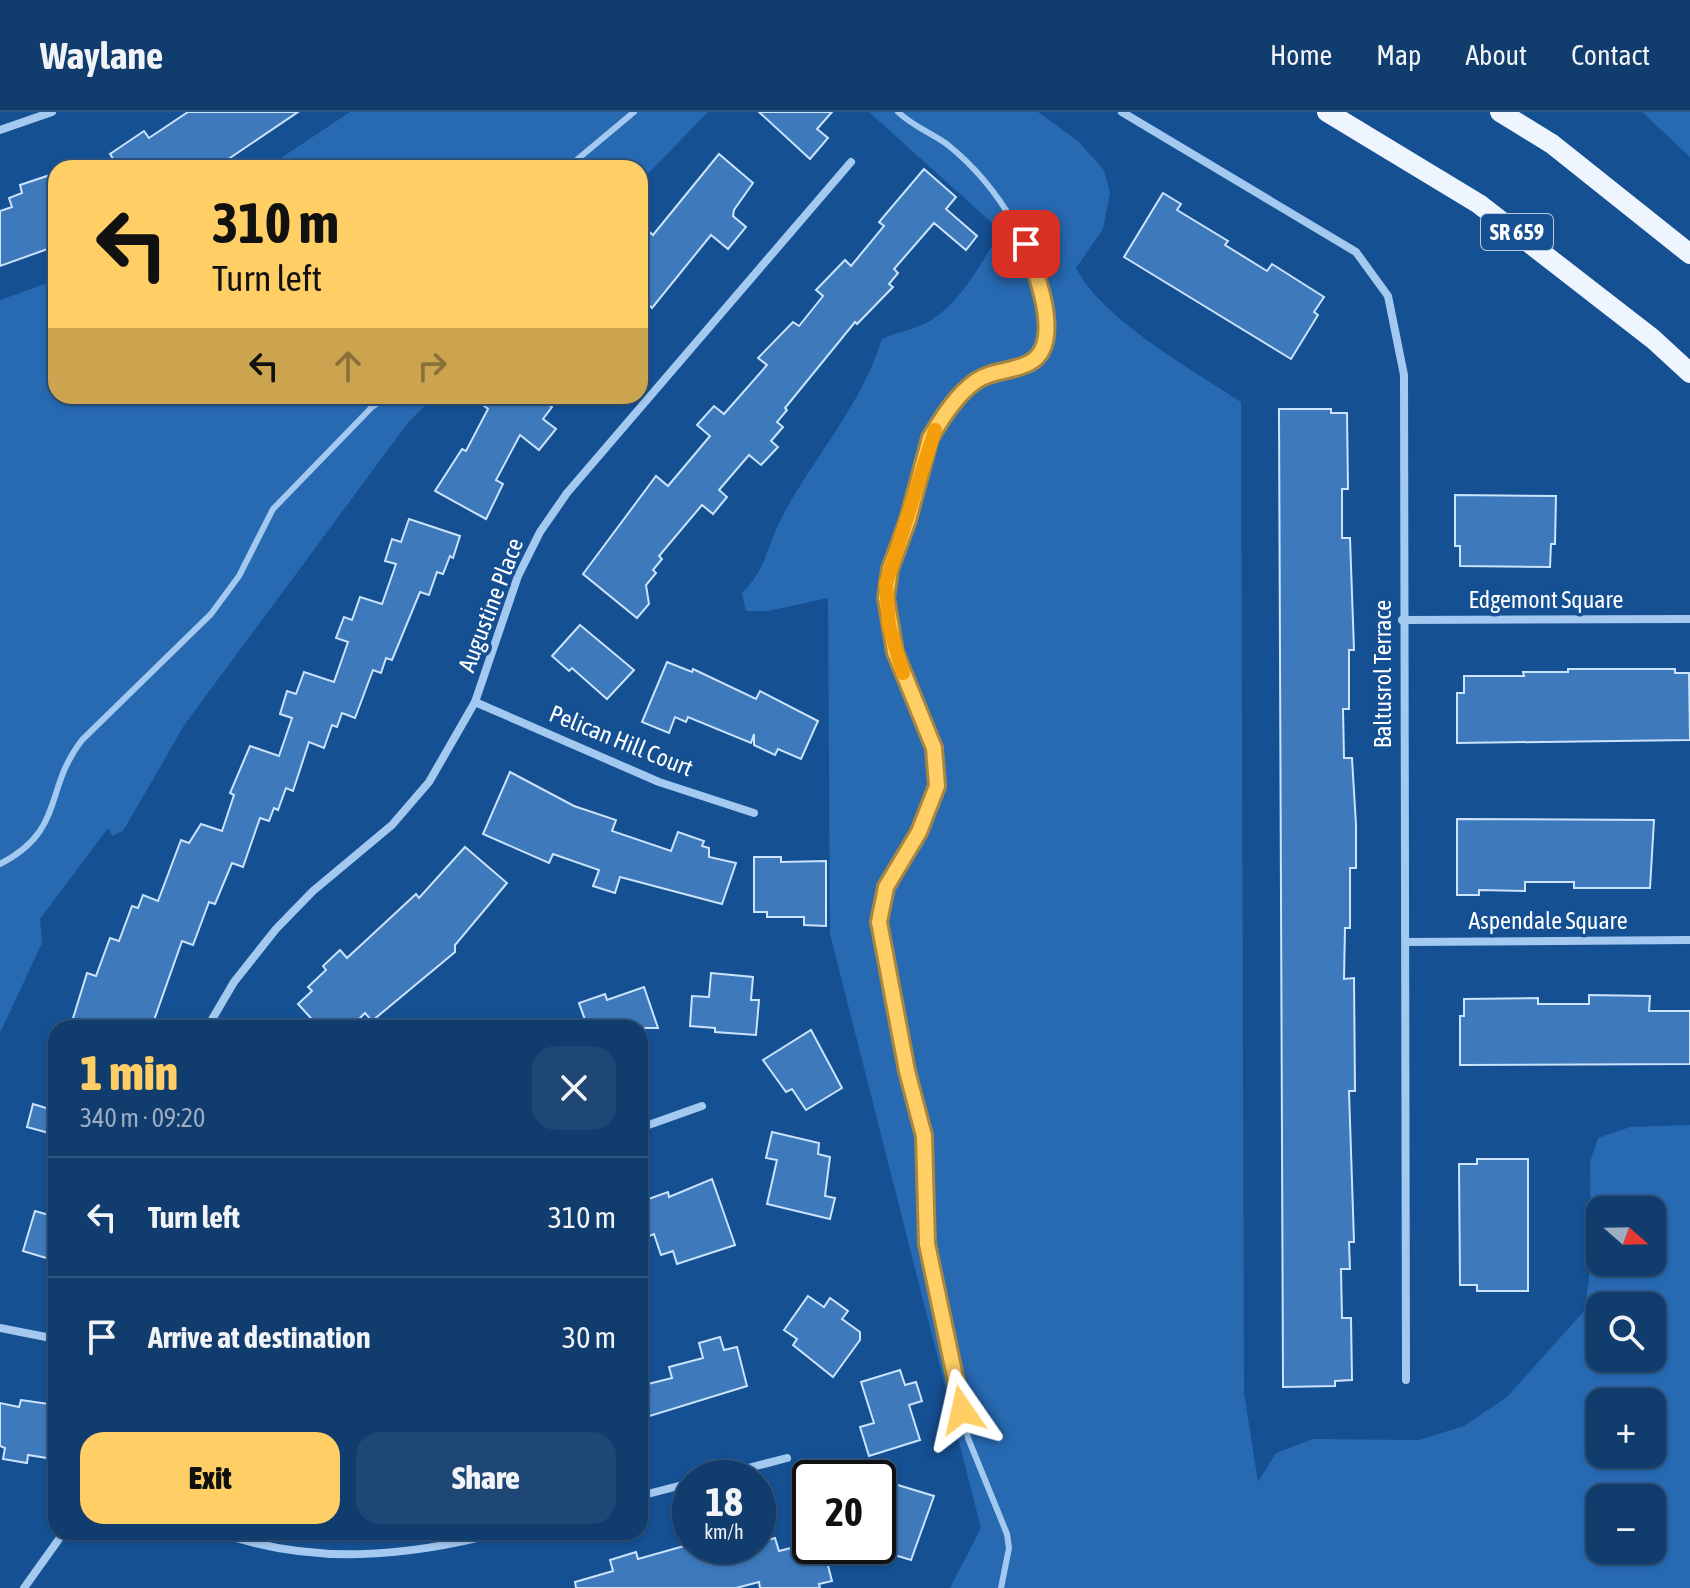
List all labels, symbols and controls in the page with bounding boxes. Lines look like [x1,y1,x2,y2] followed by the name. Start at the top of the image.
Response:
[40,34,163,77] text: Waylane
[1270,39,1332,71] text: Home
[1376,39,1421,71] text: Map
[1465,39,1527,71] text: About
[1571,39,1650,71] text: Contact
[212,191,339,255] text: 310 m
[80,192,184,296] icon: left
[992,210,1060,278] pin
[1481,214,1553,250] road number: SR 659
[1004,222,1048,266] icon: arrive
[212,257,322,299] text: Turn left
[242,344,286,388] icon: left
[326,344,370,388] icon: ahead
[410,344,454,388] icon: right
[453,534,528,676] street label: Augustine Place
[1469,586,1623,613] street label: Edgemont Square
[1369,600,1396,748] street label: Baltusrol Terrace
[546,700,697,782] street label: Pelican Hill Court
[1468,907,1628,934] street label: Aspendale Square
[80,1045,178,1100] text: 1 min
[532,1046,616,1130] button: close
[80,1103,205,1133] text: 340 m · 09:20
[80,1195,124,1239] icon: left
[1586,1196,1666,1276] north arrow
[1586,1196,1666,1564] map controls
[148,1200,240,1234] text: Turn left
[548,1200,616,1234] text: 310 m
[1586,1292,1666,1372] button: search
[80,1315,124,1359] icon: arrive
[148,1320,370,1354] text: Arrive at destination
[562,1320,616,1354] text: 30 m
[920,1368,1004,1452] position arrow
[1586,1388,1666,1468] button: +
[80,1432,340,1524] button: Exit
[356,1432,616,1524] button: Share
[792,1460,896,1564] speed limit sign: 20
[705,1479,743,1524] text: 18
[1586,1484,1666,1564] button: −
[704,1520,744,1543] text: km/h

